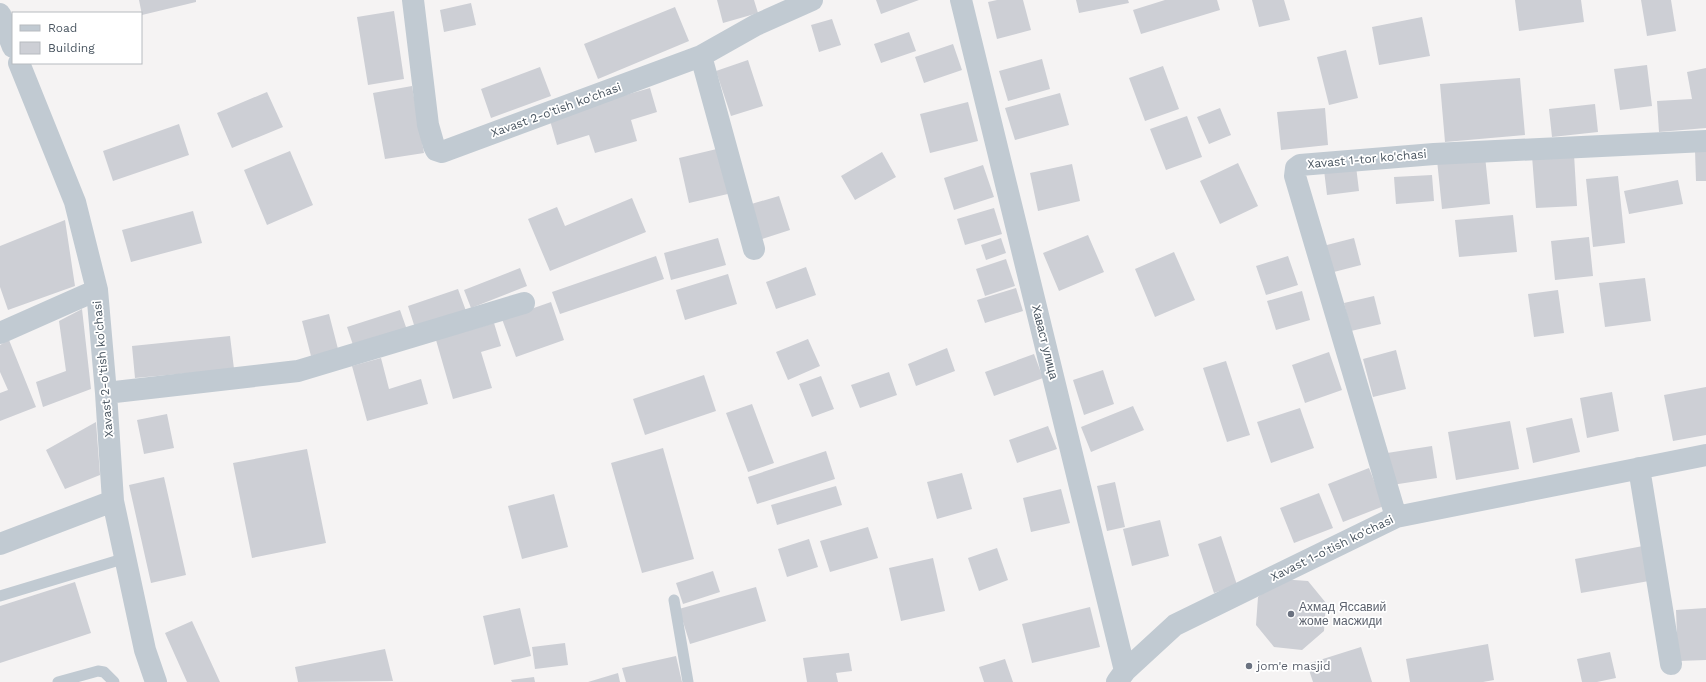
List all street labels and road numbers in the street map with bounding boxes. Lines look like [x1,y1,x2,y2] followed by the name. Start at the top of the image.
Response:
[489,80,623,140] street label: Xavast 2-o'tish ko'chasi
[1307,147,1427,171] street label: Xavast 1-tor ko'chasi
[90,300,116,438] street label: Xavast 2-o'tish ko'chasi
[1029,303,1061,381] street label: Хаваст улица
[1268,512,1396,584] street label: Xavast 1-o'tish ko'chasi

